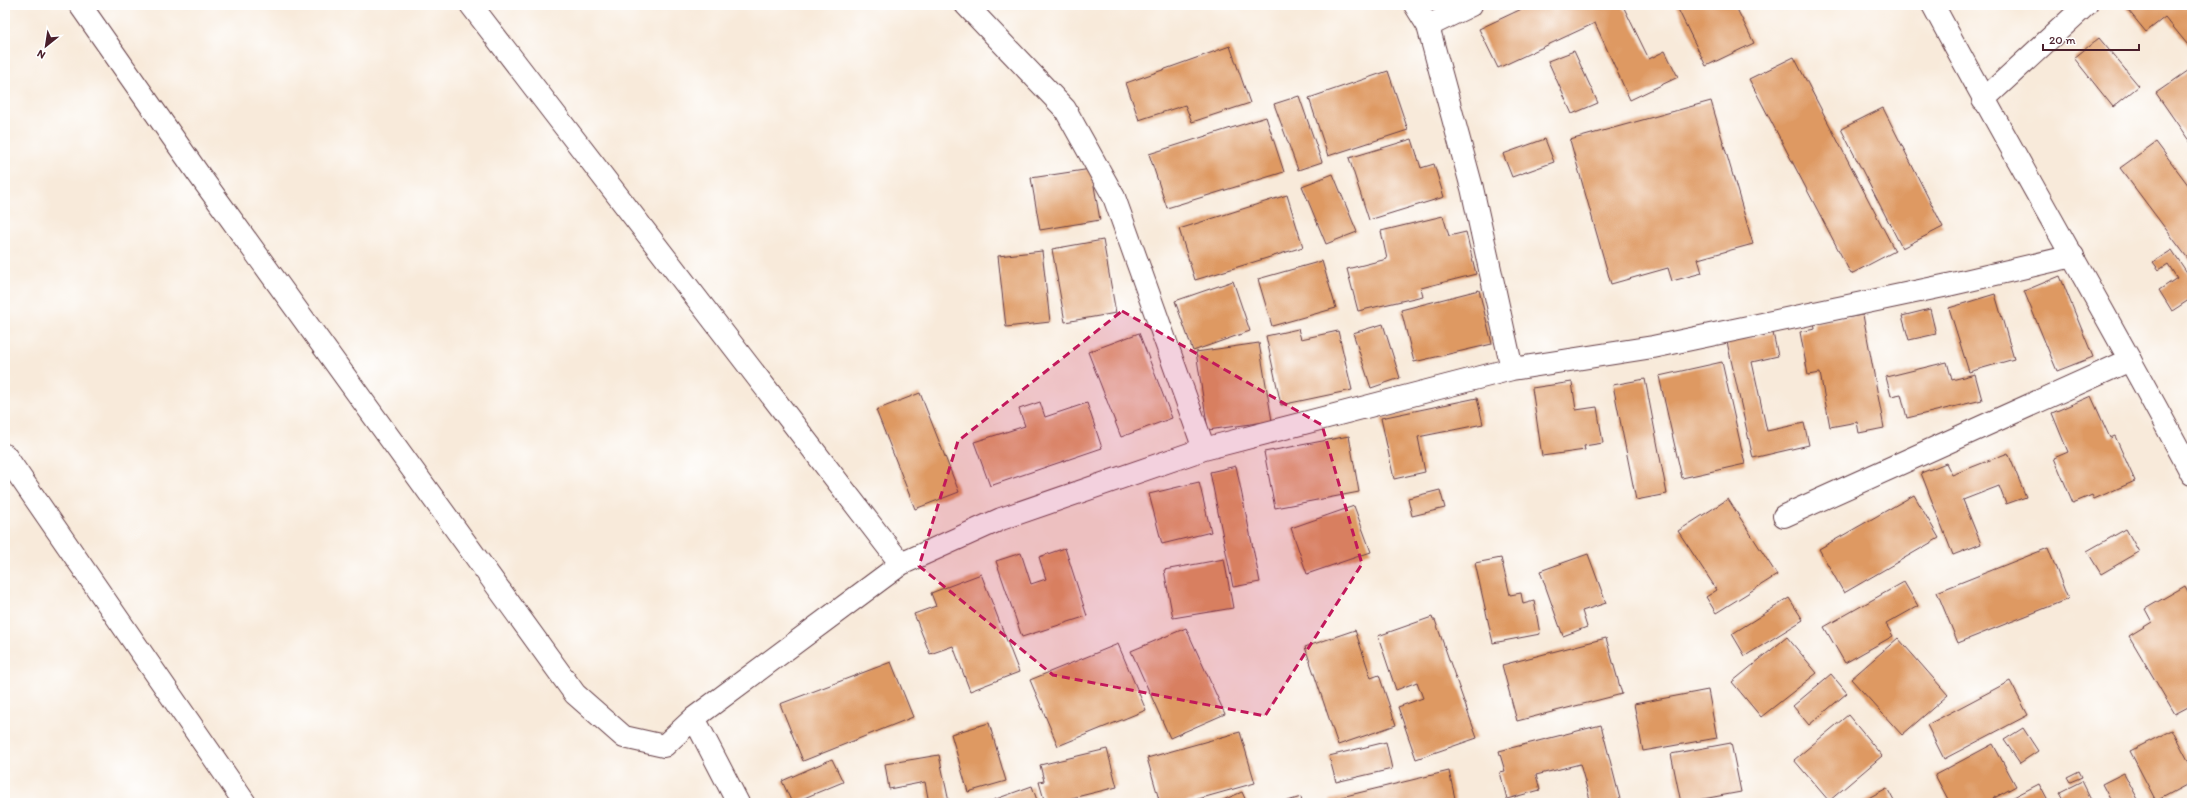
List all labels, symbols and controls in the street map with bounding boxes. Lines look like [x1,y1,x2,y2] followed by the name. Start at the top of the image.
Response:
[26,26,66,66] north arrow
[2043,26,2139,52] scale bar
[2049,33,2076,47] text: 20 m
[35,47,48,62] text: N

